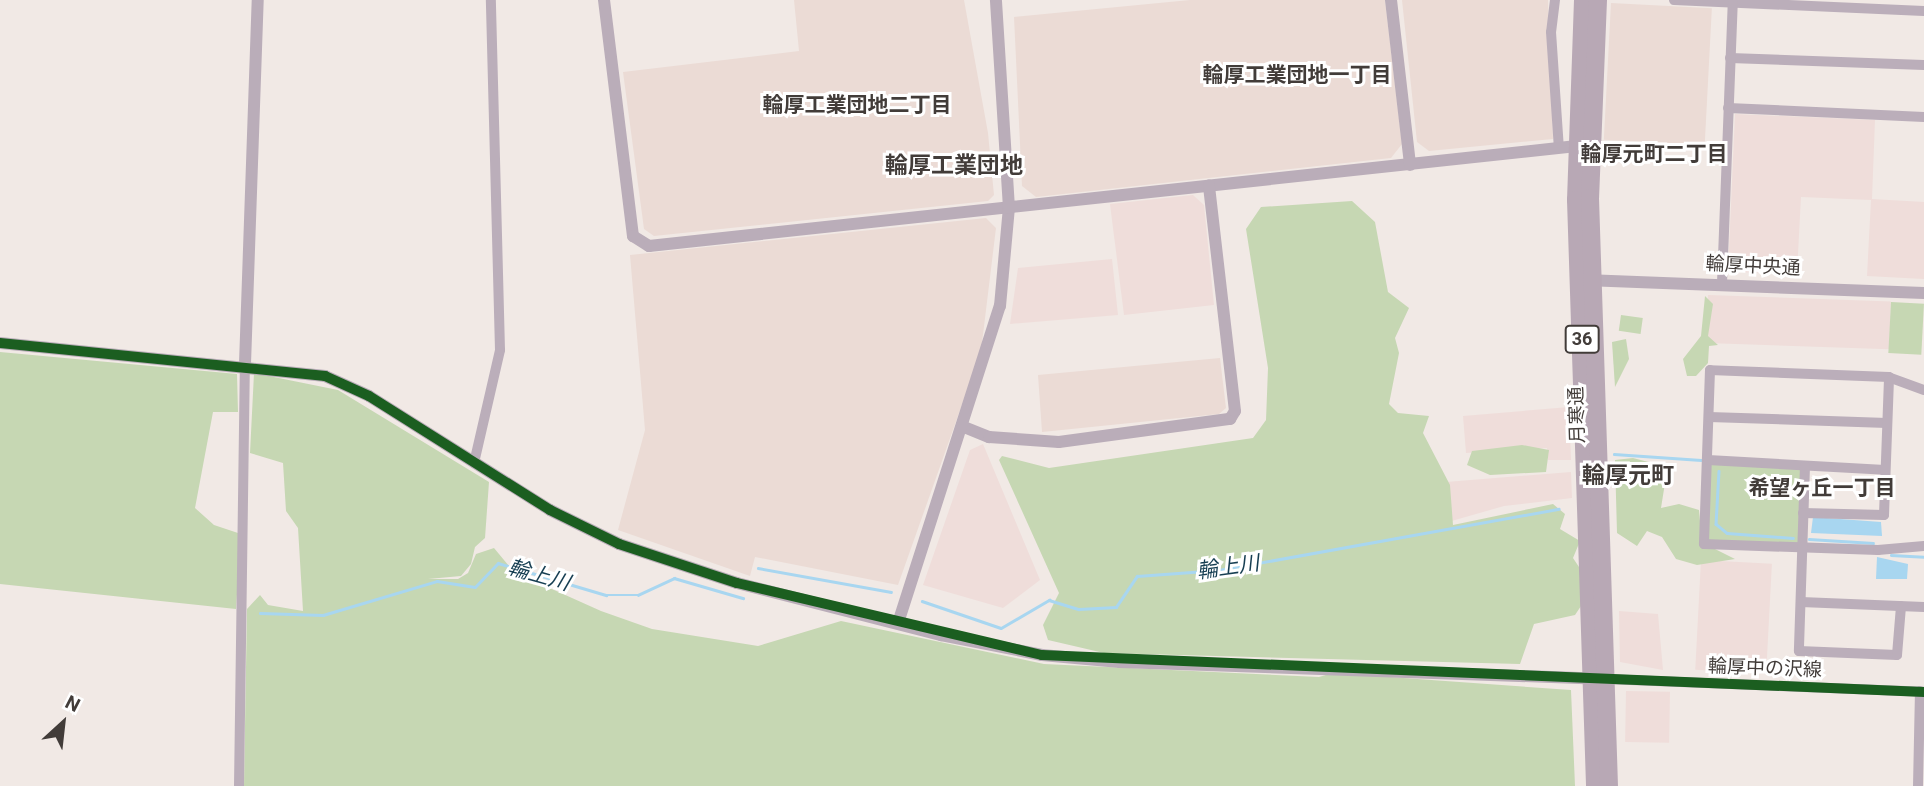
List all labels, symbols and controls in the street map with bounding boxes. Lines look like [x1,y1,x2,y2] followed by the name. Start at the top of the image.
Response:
[1203,62,1391,88] district label: 輪厚工業団地一丁目
[763,92,951,118] district label: 輪厚工業団地二丁目
[1581,141,1727,167] district label: 輪厚元町二丁目
[885,152,1023,180] district label: 輪厚工業団地
[1705,252,1801,280] street label: 輪厚中央通
[1564,324,1600,354] road number: 36
[1565,386,1589,444] street label: 月寒通
[1582,462,1674,490] district label: 輪厚元町
[1749,475,1895,501] district label: 希望ヶ丘一丁目
[1195,550,1261,584] water label: 輪上川
[505,554,573,596] water label: 輪上川
[1708,655,1822,681] street label: 輪厚中の沢線
[28,688,98,758] north arrow
[62,691,84,717] text: N

